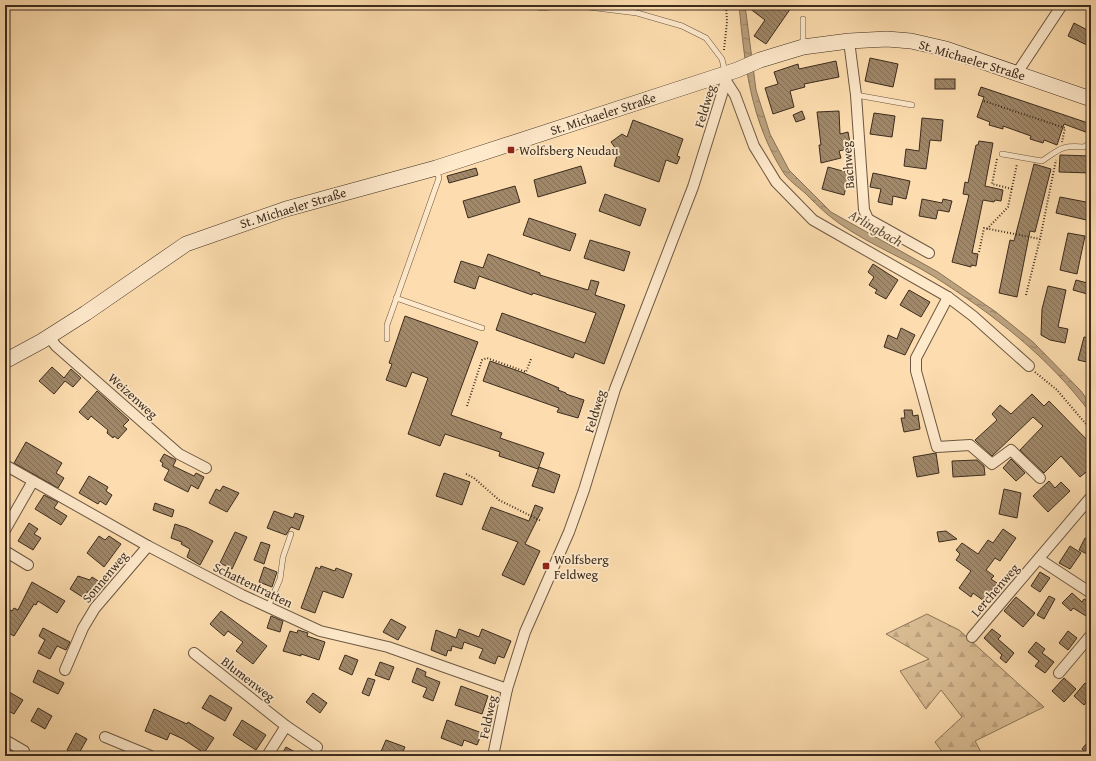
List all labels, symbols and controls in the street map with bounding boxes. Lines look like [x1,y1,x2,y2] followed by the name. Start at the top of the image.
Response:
[916,35,1028,85] street label: St. Michaeler Straße
[689,82,721,130] street label: Feldweg
[548,88,658,140] street label: St. Michaeler Straße
[837,140,859,190] street label: Bachweg
[519,141,618,160] place label: Wolfsberg Neudau
[506,145,516,155] marker: Wolfsberg Neudau
[237,183,349,233] street label: St. Michaeler Straße
[844,204,907,251] water label: Arlingbach
[104,369,162,424] street label: Weizenweg
[579,387,611,435] street label: Feldweg
[78,547,133,607] street label: Sonnenweg
[554,550,609,584] place label: Wolfsberg Feldweg
[210,558,297,613] street label: Schattentratten
[966,559,1024,621] street label: Lerchenweg
[541,561,551,571] marker: Wolfsberg Feldweg
[217,652,279,706] street label: Blumenweg
[474,693,502,741] street label: Feldweg

